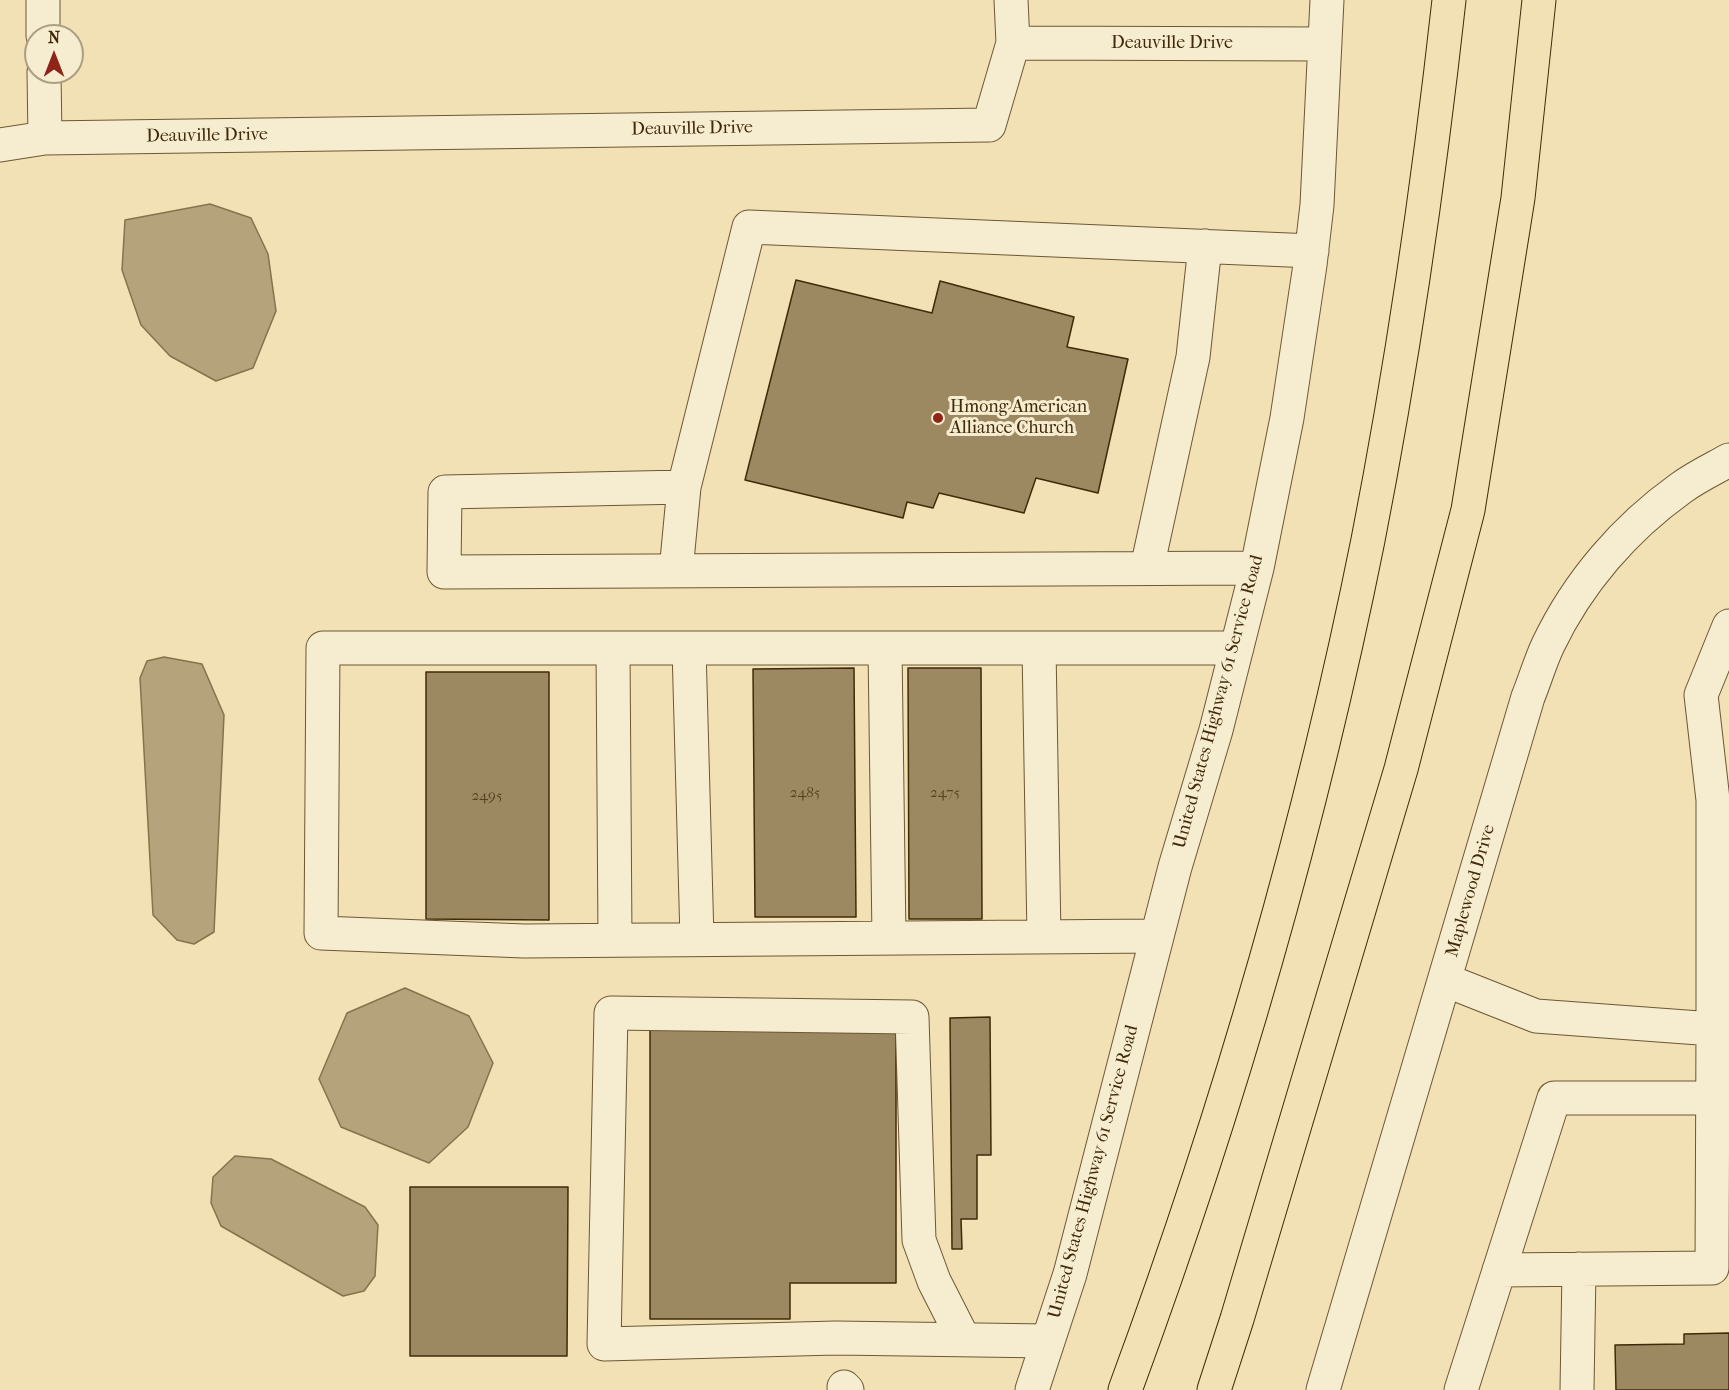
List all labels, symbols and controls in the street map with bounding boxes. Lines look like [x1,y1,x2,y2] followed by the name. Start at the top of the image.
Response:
[24,24,84,84] north arrow
[48,28,60,47] text: N
[1111,33,1233,55] street label: Deauville Drive
[631,117,753,141] street label: Deauville Drive
[146,124,268,148] street label: Deauville Drive
[950,397,1087,440] place label: Hmong American Alliance Church
[931,411,945,425] marker: Hmong American Alliance Church
[1169,553,1269,851] street label: United States Highway 61 Service Road
[790,784,820,802] house number: 2485
[930,784,960,802] house number: 2475
[472,787,502,805] house number: 2495
[1442,822,1500,960] street label: Maplewood Drive
[1044,1023,1144,1321] street label: United States Highway 61 Service Road

